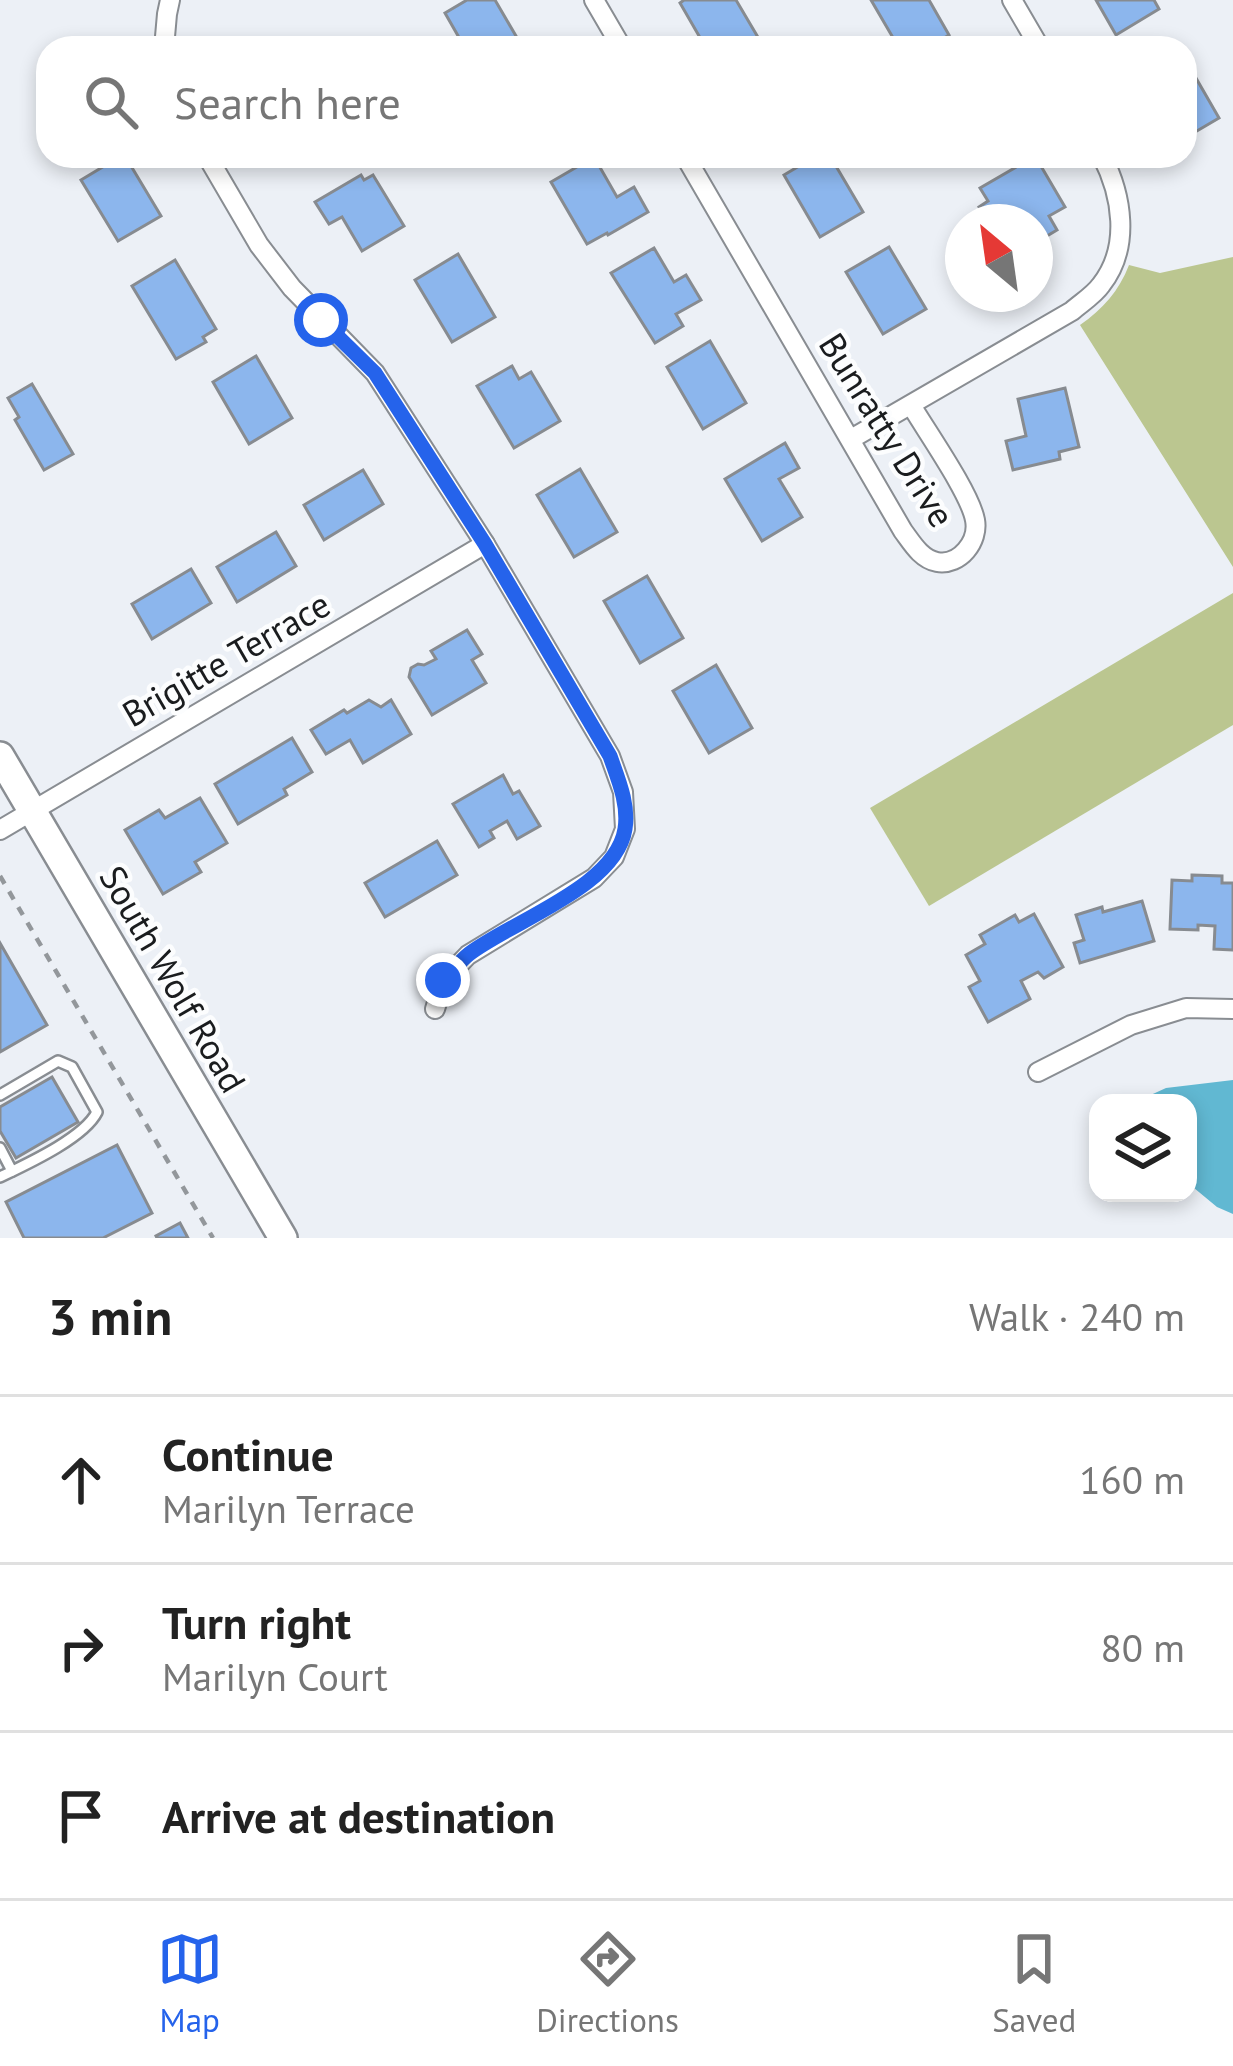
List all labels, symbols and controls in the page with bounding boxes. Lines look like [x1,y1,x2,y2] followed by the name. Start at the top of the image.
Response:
[36,36,1197,168] search box
[78,69,144,135] icon: search
[174,73,401,131] text: Search here
[945,204,1053,312] north arrow
[294,293,348,347] route start
[809,324,966,536] street label: Bunratty Drive
[113,580,338,737] street label: Brigitte Terrace
[90,857,257,1101] street label: South Wolf Road
[416,953,470,1007] route end
[1089,1094,1197,1202] map controls
[1089,1094,1197,1202] button: layers
[48,1283,172,1349] text: 3 min
[969,1291,1185,1342] text: Walk · 240 m
[162,1425,334,1483] text: Continue
[48,1447,114,1513] icon: ahead
[1079,1454,1185,1505] text: 160 m
[162,1483,415,1534] text: Marilyn Terrace
[162,1593,351,1651] text: Turn right
[48,1615,114,1681] icon: right
[1100,1622,1185,1673] text: 80 m
[162,1651,388,1702] text: Marilyn Court
[48,1783,114,1849] icon: arrive
[162,1787,555,1845] text: Arrive at destination
[157,1926,223,2041] tab: Map
[536,1926,679,2041] tab: Directions
[992,1926,1076,2041] tab: Saved

